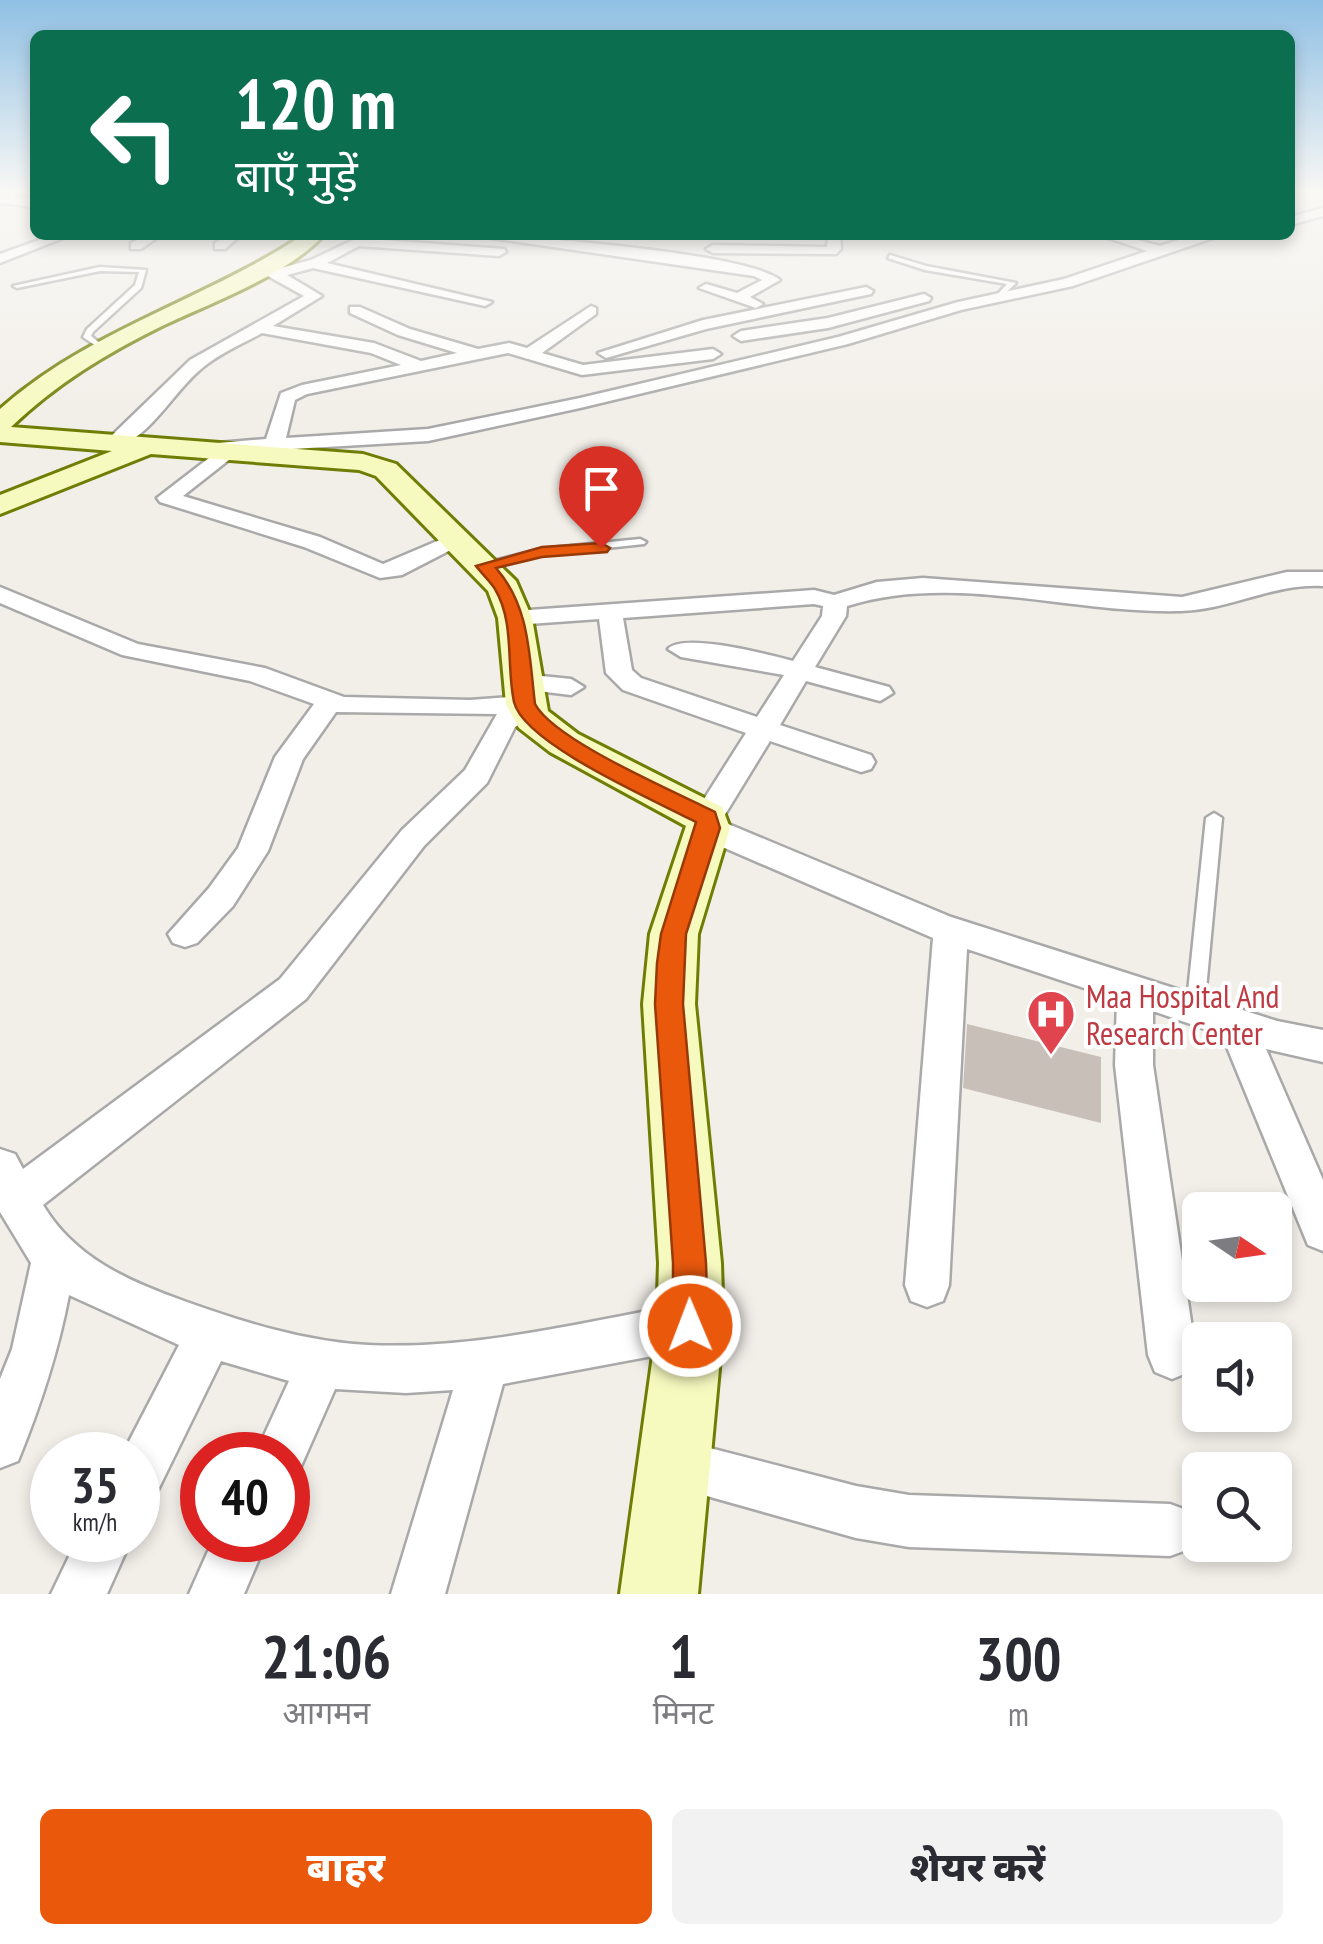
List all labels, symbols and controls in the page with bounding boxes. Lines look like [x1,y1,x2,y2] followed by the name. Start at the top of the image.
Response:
[235,58,396,148] text: 120 m
[70,70,200,200] icon: left
[235,146,358,204] text: बाएँ मुड़ें
[559,446,644,549] pin
[574,461,629,516] icon: arrive
[1086,975,1279,1054] place label: Maa Hospital And Research Center
[1025,988,1077,1056] hospital icon: Maa Hospital And Research Center
[1182,1192,1292,1302] north arrow
[1182,1192,1292,1562] map controls
[638,1274,742,1378] position arrow
[1182,1322,1292,1432] button: sound
[180,1432,310,1562] speed limit sign: 40
[71,1452,119,1517] text: 35
[1182,1452,1292,1562] button: search
[73,1506,117,1538] text: km/h
[261,1617,391,1695] text: 21:06
[669,1617,698,1695] text: 1
[975,1619,1062,1697] text: 300
[283,1691,370,1733] text: आगमन
[653,1691,714,1733] text: मिनट
[1008,1693,1029,1735] text: m
[40,1809,652,1924] button: बाहर
[672,1809,1283,1924] button: शेयर करें

